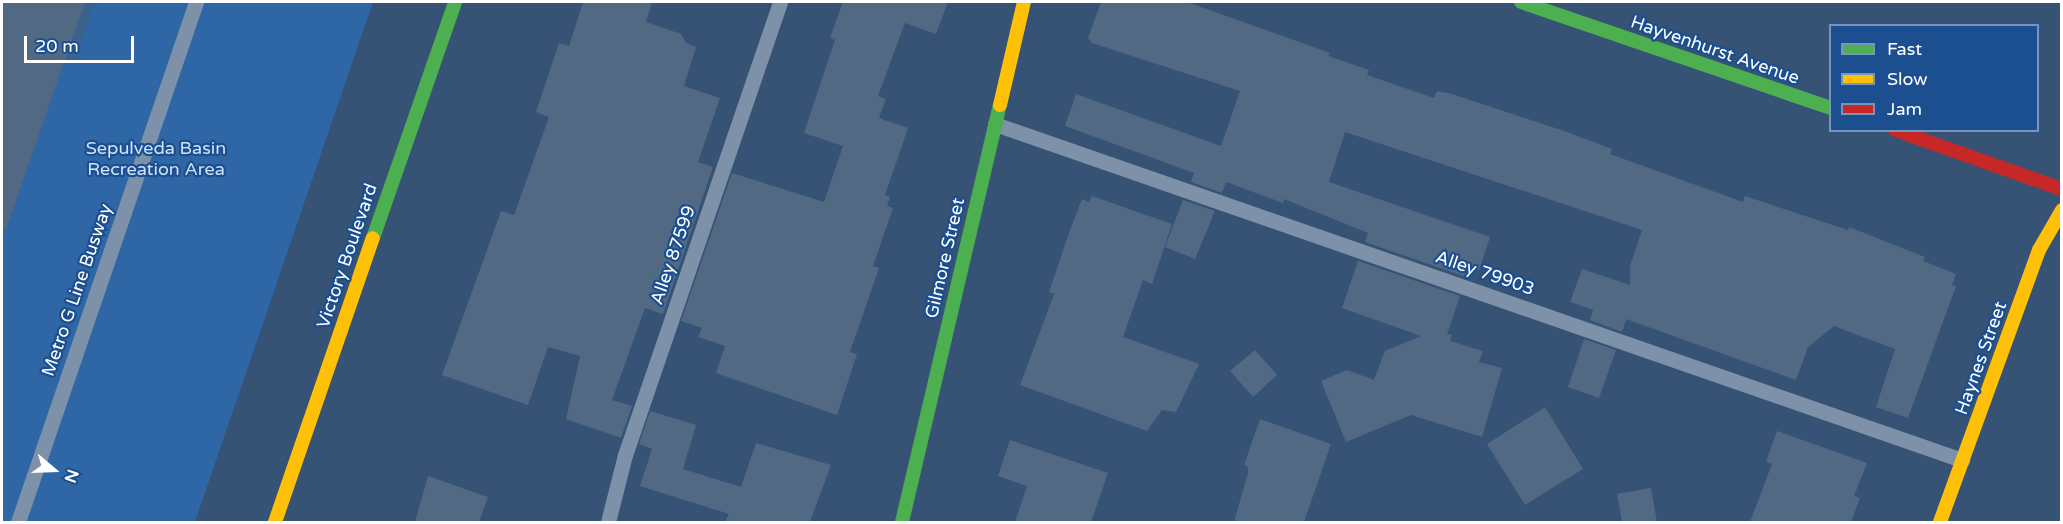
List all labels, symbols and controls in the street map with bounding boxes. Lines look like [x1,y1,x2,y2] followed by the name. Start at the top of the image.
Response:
[1628,11,1802,89] street label: Hayvenhurst Avenue
[27,24,136,62] scale bar
[1829,24,2039,132] legend
[35,35,79,57] text: 20 m
[1887,38,1922,60] text: Fast
[1887,68,1928,90] text: Slow
[1887,98,1922,120] text: Jam
[86,138,226,180] park label: Sepulveda Basin Recreation Area
[312,181,382,331] street label: Victory Boulevard
[921,196,969,320] street label: Gilmore Street
[37,201,117,379] street label: Metro G Line Busway
[646,203,700,307] street label: Alley 87599
[1433,246,1537,300] street label: Alley 79903
[1950,298,2012,418] street label: Haynes Street
[24,440,84,500] north arrow
[59,467,83,485] text: N

